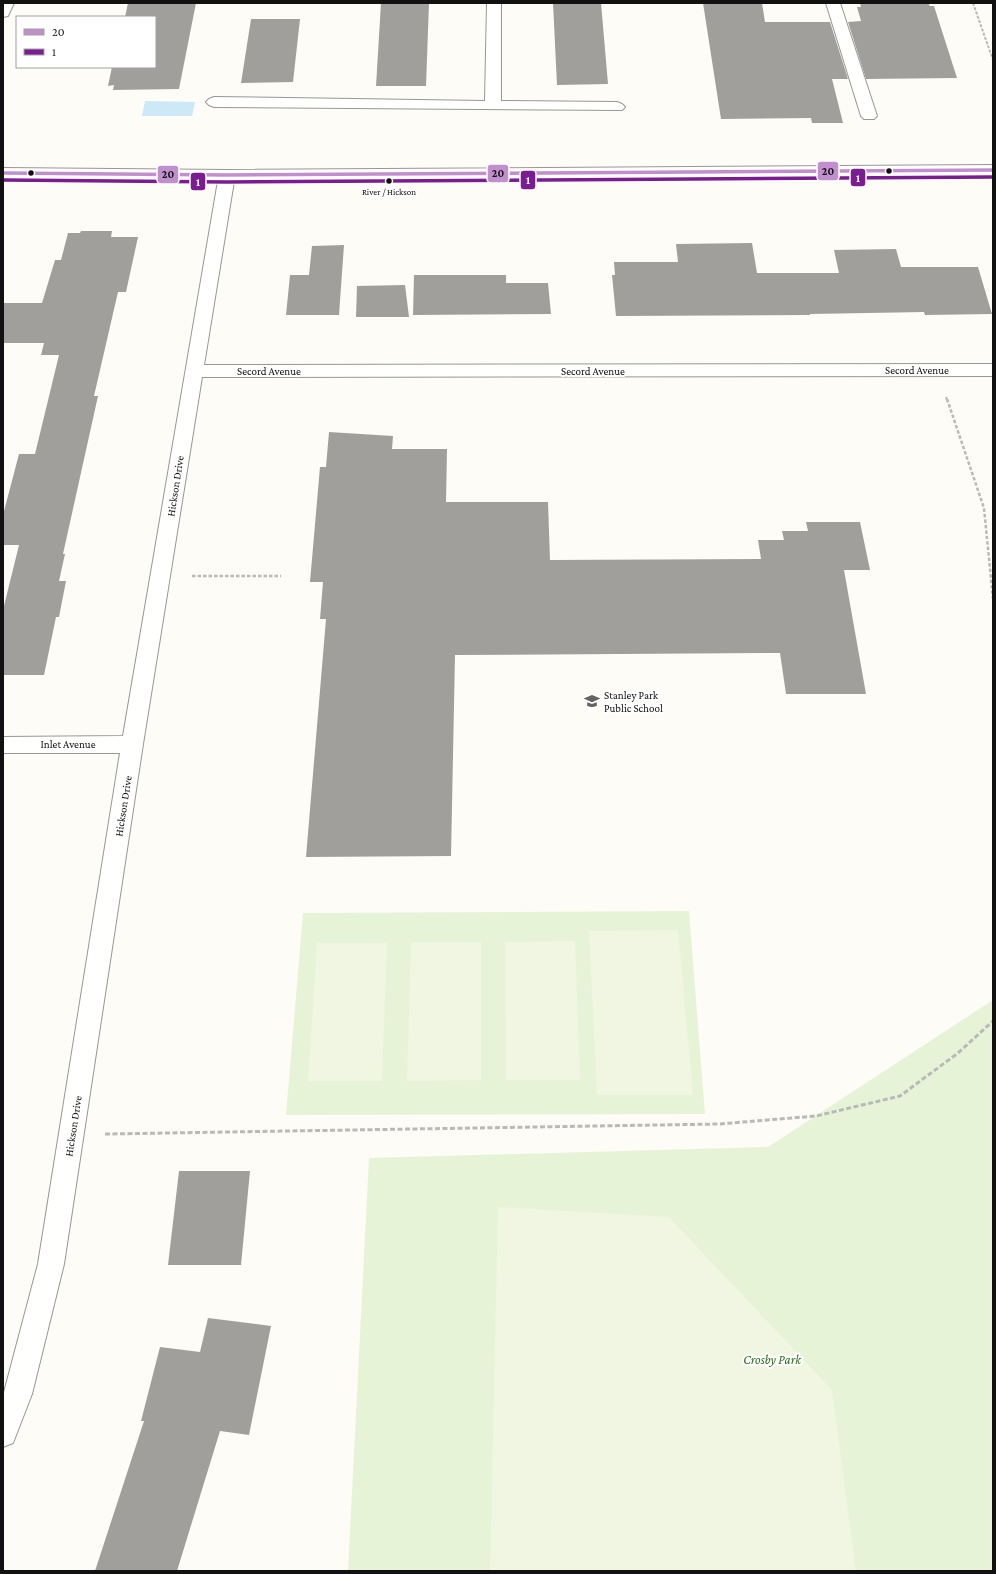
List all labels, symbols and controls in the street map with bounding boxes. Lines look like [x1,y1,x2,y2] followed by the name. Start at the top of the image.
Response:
[16,16,156,68] legend
[52,25,65,39] text: 20
[52,45,56,59] text: 1
[817,161,839,181] line badge: 20
[487,164,509,183] line badge: 20
[157,165,179,184] line badge: 20
[822,165,834,177] text: 20
[884,166,894,176] unlabelled marker
[492,167,504,179] text: 20
[26,168,36,178] unlabelled marker
[162,168,174,180] text: 20
[850,168,866,187] line badge: 1
[520,170,536,190] line badge: 1
[190,172,206,191] line badge: 1
[856,172,860,184] text: 1
[526,174,530,186] text: 1
[196,176,200,188] text: 1
[384,176,394,186] marker: River / Hickson
[362,187,416,197] place label: River / Hickson
[885,364,949,376] street label: Secord Avenue
[237,365,301,377] street label: Secord Avenue
[561,365,625,377] street label: Secord Avenue
[164,455,186,517] street label: Hickson Drive
[604,689,663,714] place label: Stanley Park Public School
[583,692,601,710] school or university icon: Stanley Park Public School
[40,738,96,750] street label: Inlet Avenue
[112,775,134,837] street label: Hickson Drive
[62,1095,84,1157] street label: Hickson Drive
[743,1352,802,1367] park label: Crosby Park

